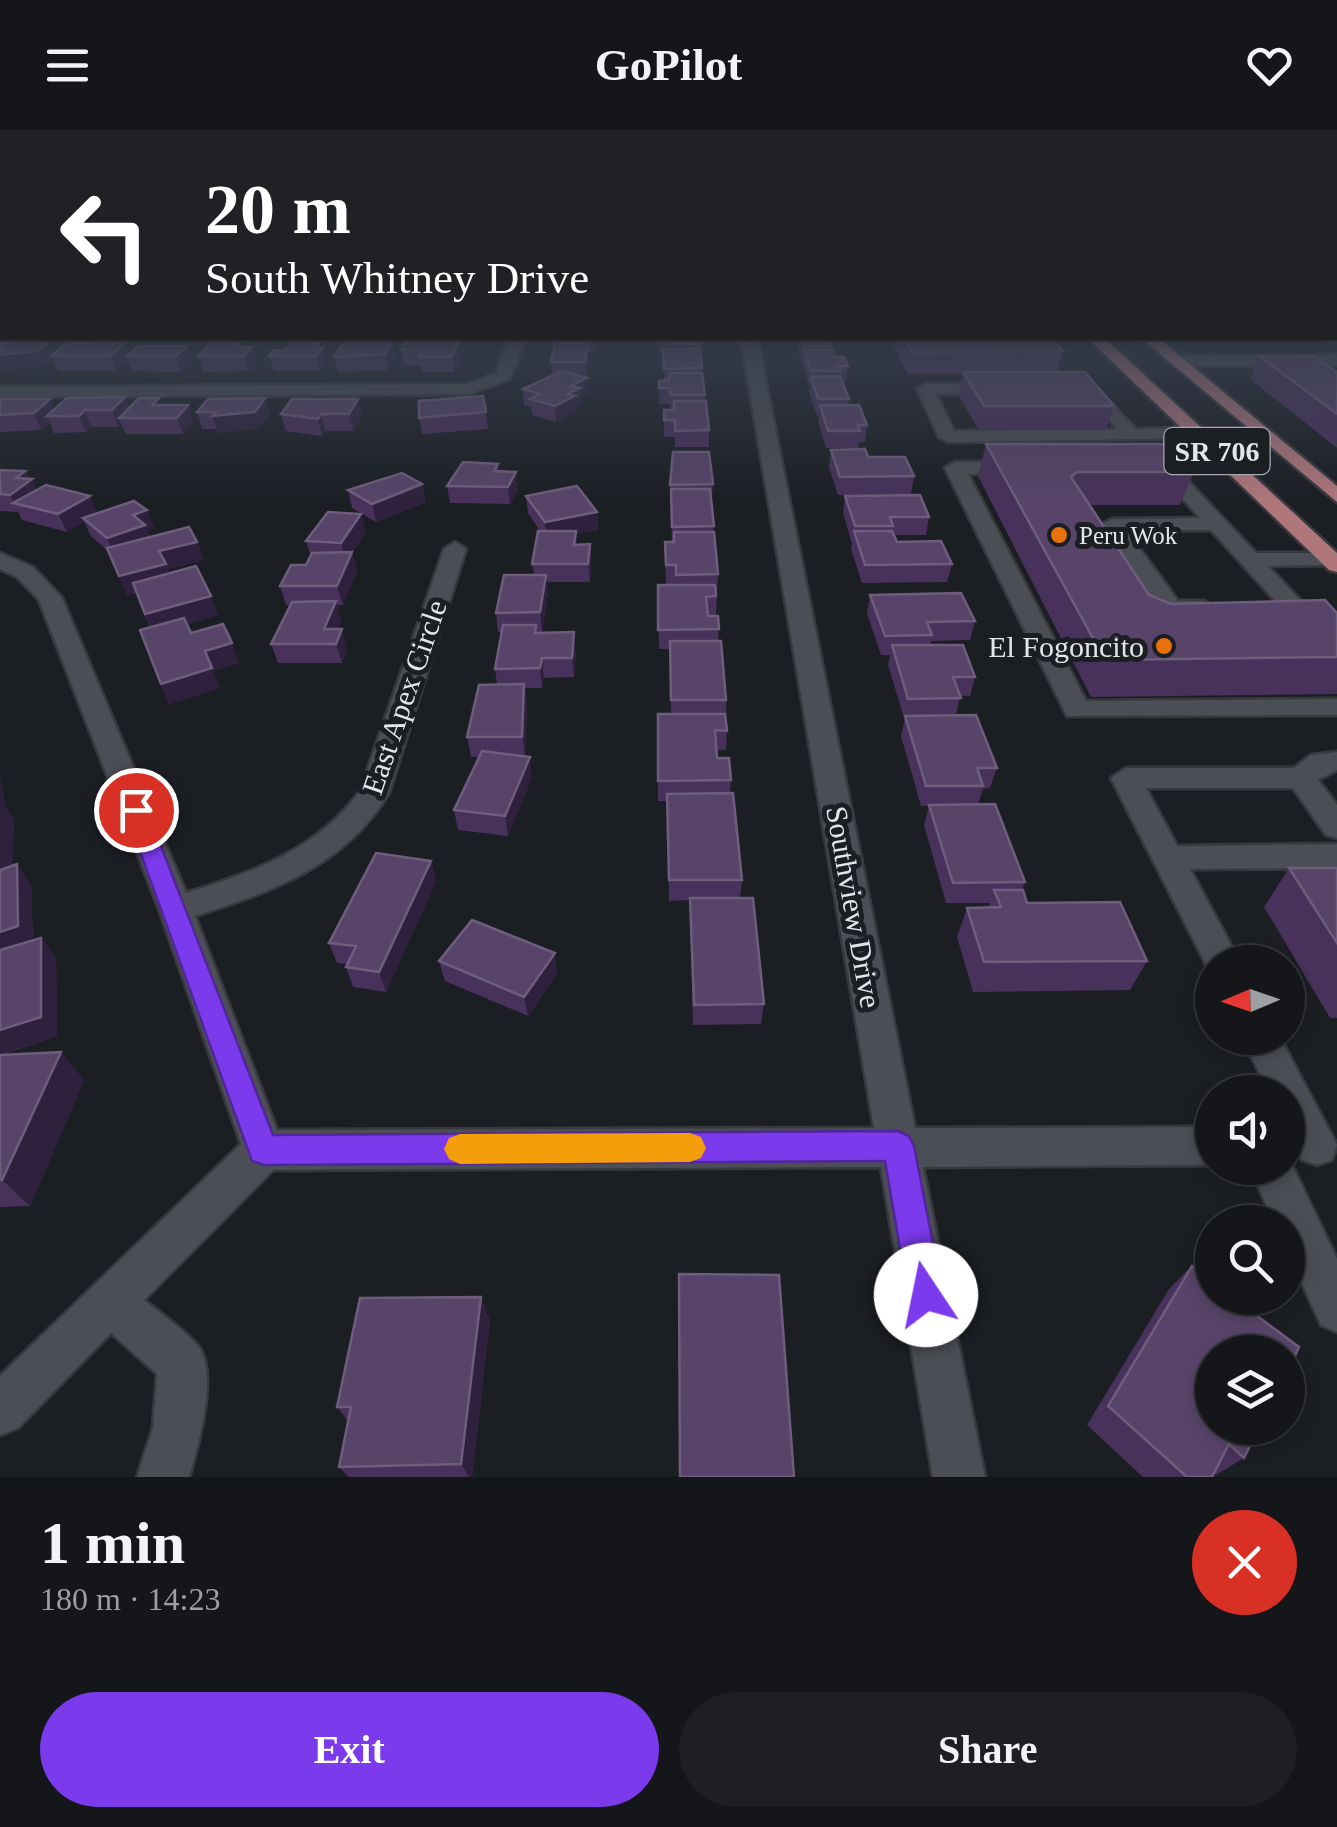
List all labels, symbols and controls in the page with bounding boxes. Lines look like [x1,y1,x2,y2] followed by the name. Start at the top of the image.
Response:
[40,38,95,93] icon: menu
[1242,38,1297,93] icon: heart
[595,40,742,90] text: GoPilot
[40,170,170,300] icon: left
[205,171,351,248] text: 20 m
[205,253,589,303] text: South Whitney Drive
[1164,428,1270,474] road number: SR 706
[1079,522,1178,549] place label: Peru Wok
[1048,524,1070,546] marker: Peru Wok
[355,596,453,798] street label: East Apex Circle
[988,630,1144,663] place label: El Fogoncito
[1153,635,1175,657] marker: El Fogoncito
[94,768,179,853] pin
[109,783,164,838] icon: arrive
[820,804,888,1010] street label: Southview Drive
[1195,945,1305,1055] north arrow
[1195,945,1305,1445] map controls
[1195,1075,1305,1185] button: sound
[1195,1205,1305,1315] button: search
[874,1243,978,1347] position arrow
[1195,1335,1305,1445] button: layers
[40,1510,185,1576] text: 1 min
[1192,1510,1297,1615] button: close
[40,1581,220,1617] text: 180 m · 14:23
[40,1692,659,1807] button: Exit
[679,1692,1297,1807] button: Share

